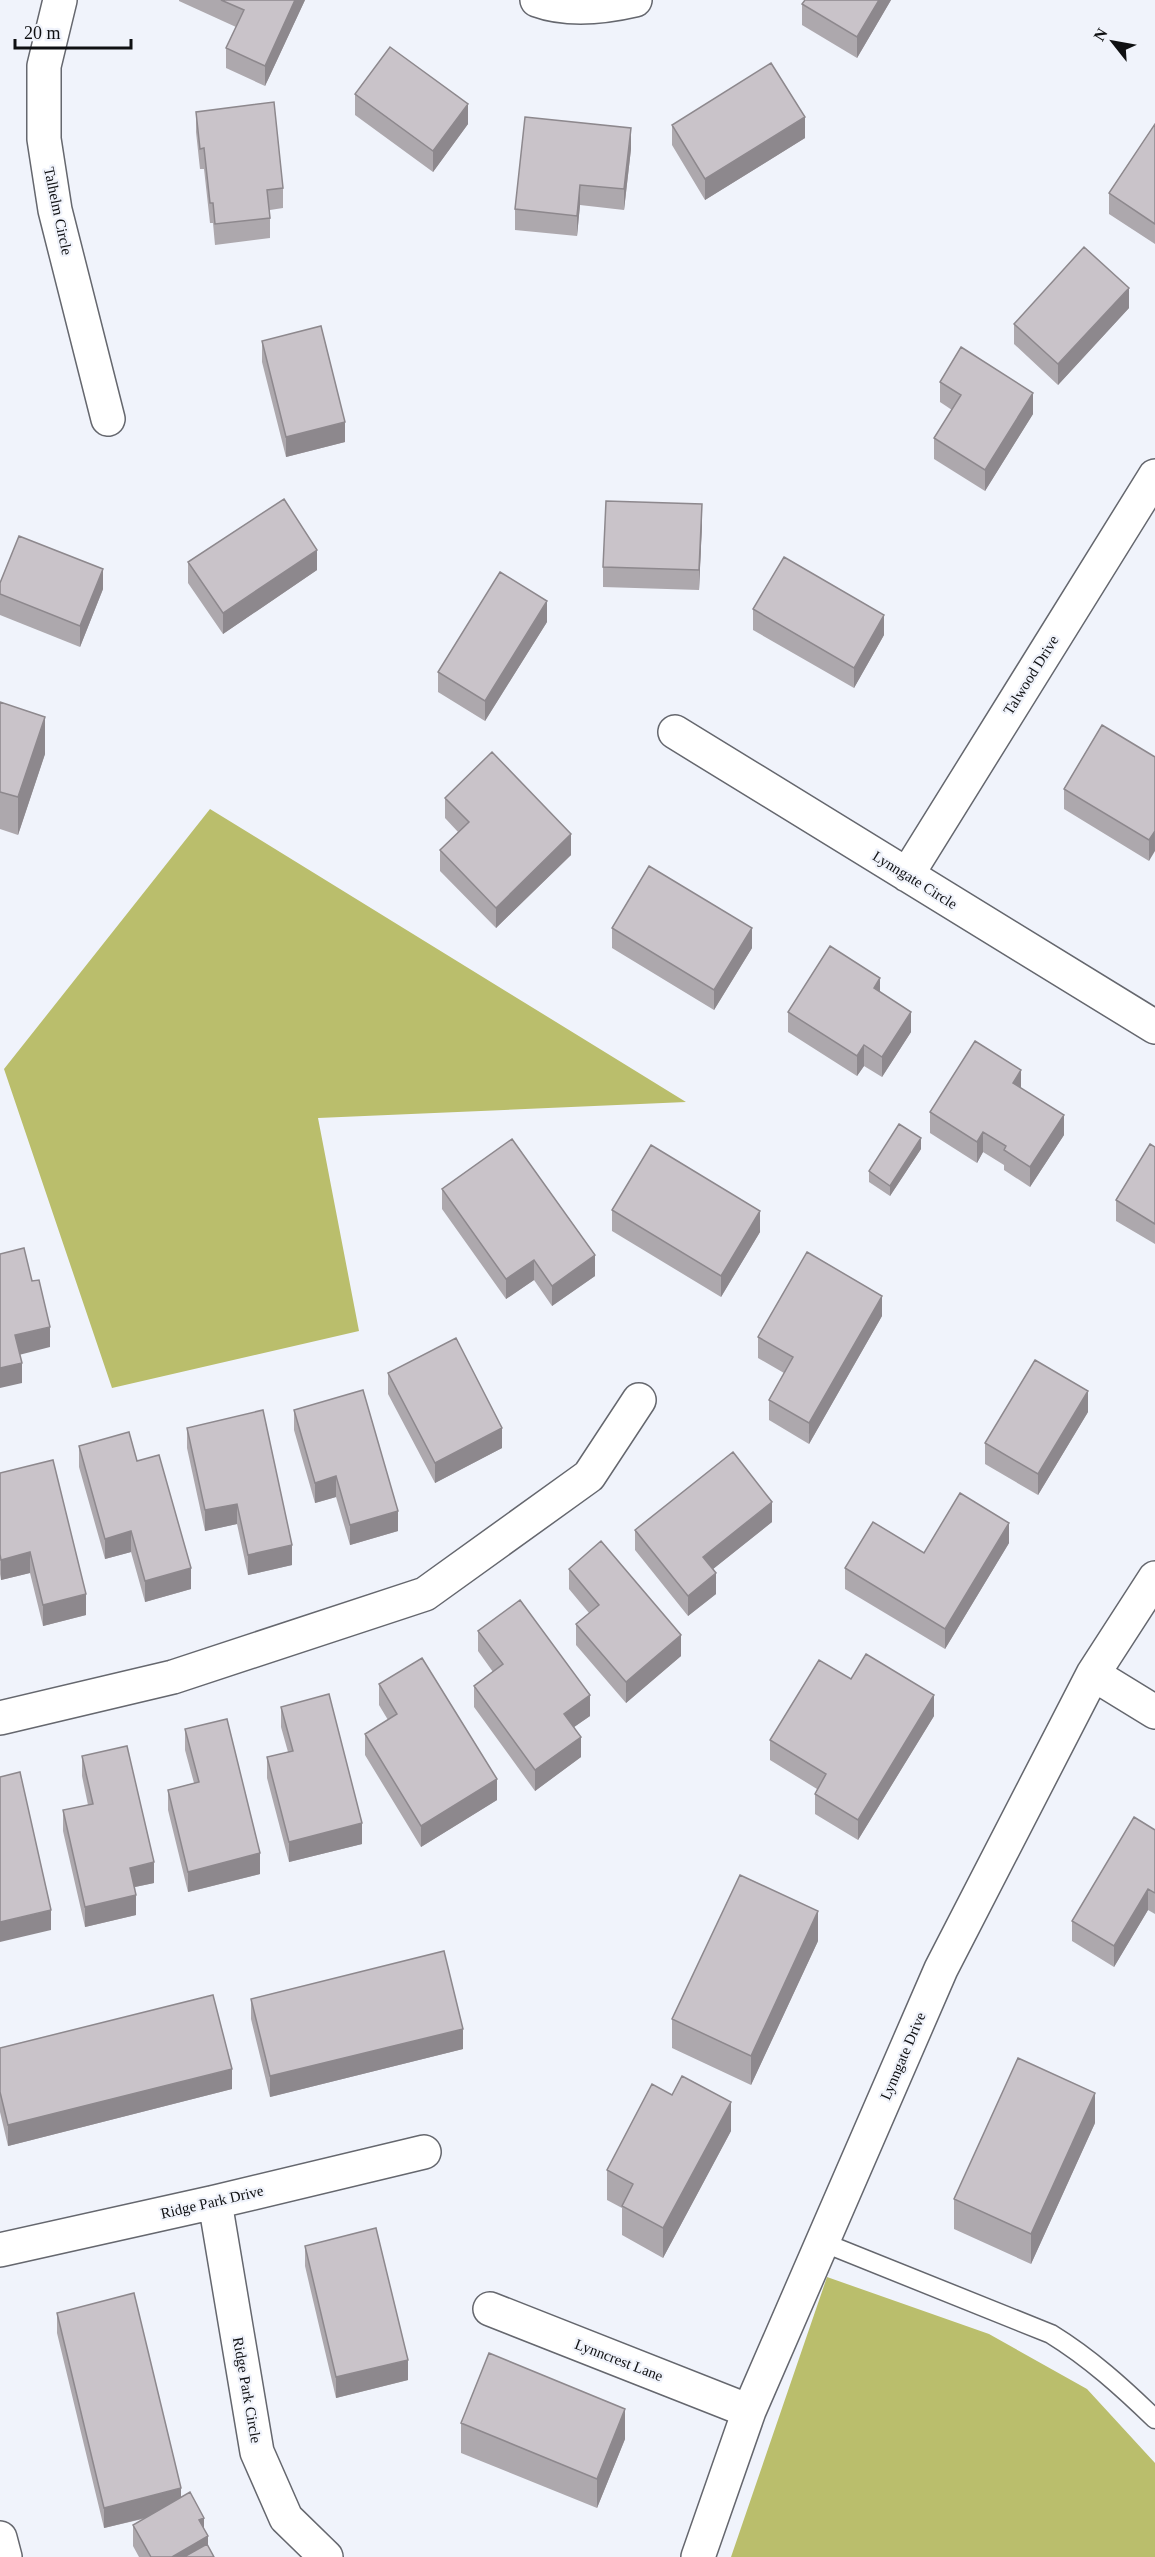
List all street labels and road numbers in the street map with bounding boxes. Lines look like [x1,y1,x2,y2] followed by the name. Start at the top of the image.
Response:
[41,166,75,257] street label: Talhelm Circle
[1000,632,1062,717] street label: Talwood Drive
[870,848,960,912] street label: Lynngate Circle
[877,2009,929,2102] street label: Lynngate Drive
[159,2182,265,2222] street label: Ridge Park Drive
[230,2336,264,2445] street label: Ridge Park Circle
[573,2336,666,2384] street label: Lynncrest Lane

